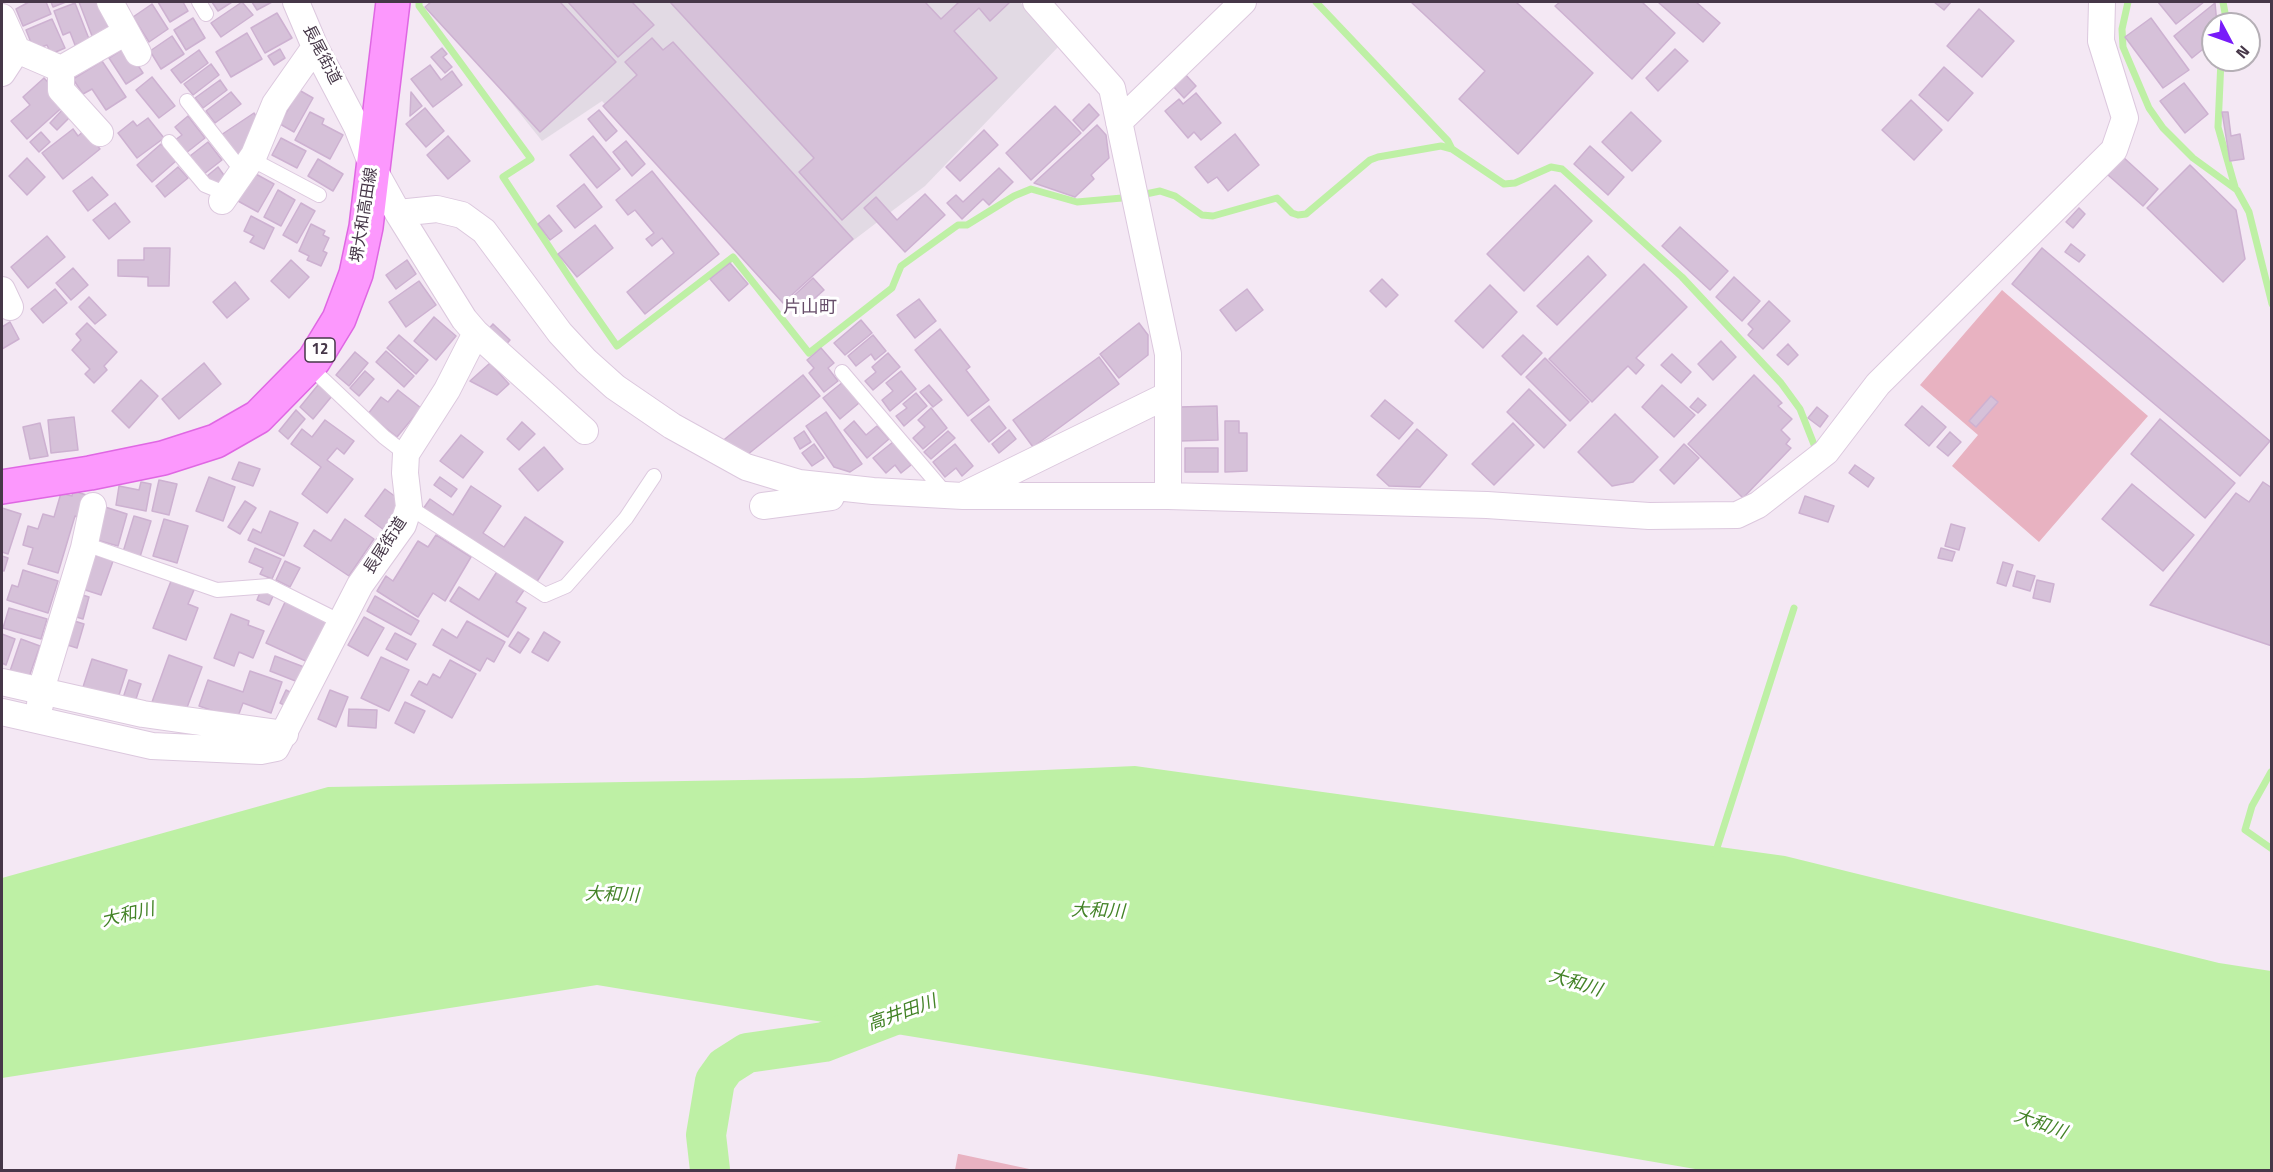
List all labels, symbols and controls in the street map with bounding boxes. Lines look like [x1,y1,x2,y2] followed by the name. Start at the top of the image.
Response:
[2201,12,2261,72] north arrow
[298,22,344,88] street label: 長尾街道
[2230,40,2256,65] text: N
[348,166,382,264] street label: 堺大和高田線
[783,298,837,320] district label: 片山町
[305,338,335,362] road number: 12
[361,514,411,578] street label: 長尾街道
[585,884,639,908] water label: 大和川
[99,899,157,933] water label: 大和川
[1071,900,1125,924] water label: 大和川
[1546,966,1604,1002] water label: 大和川
[864,992,940,1036] water label: 高井田川
[2011,1106,2069,1144] water label: 大和川

